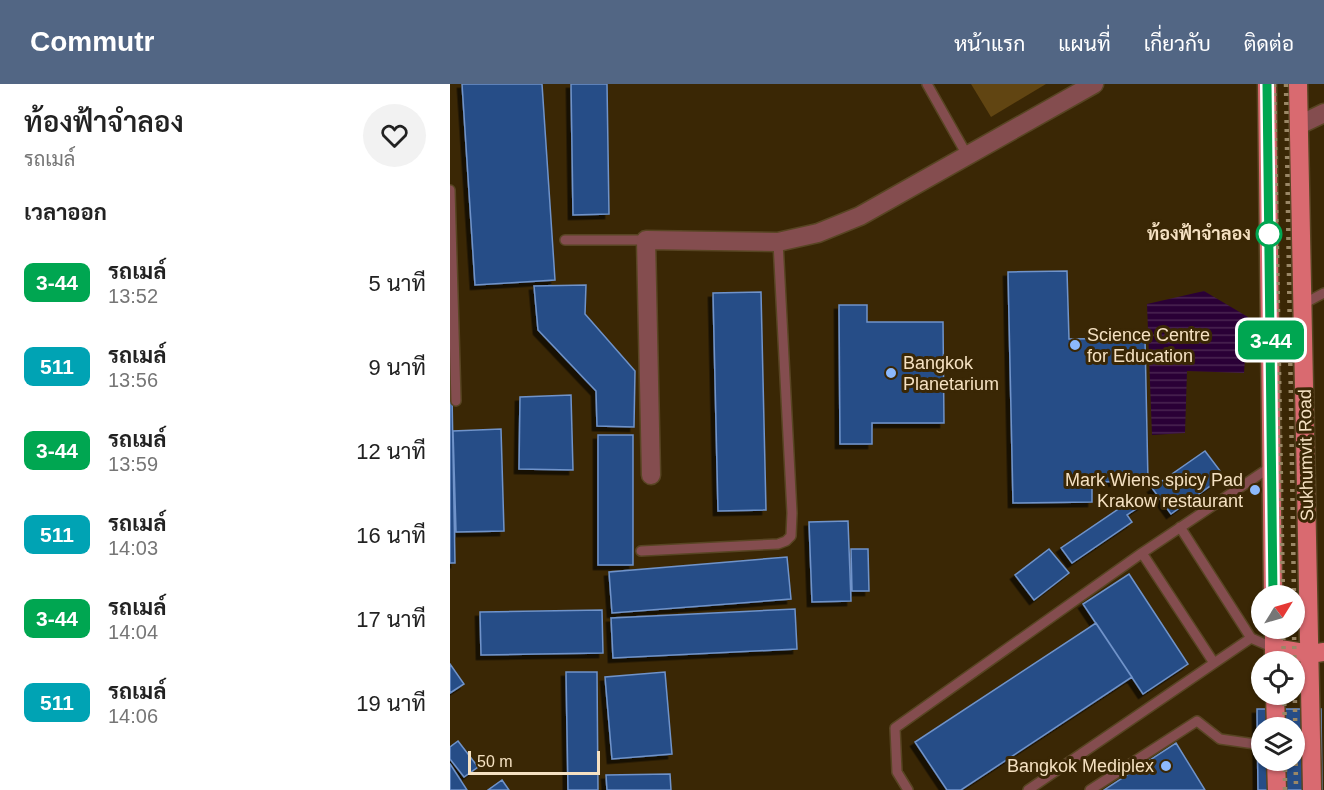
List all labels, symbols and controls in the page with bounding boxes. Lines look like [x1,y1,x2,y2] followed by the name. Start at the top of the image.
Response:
[30,26,154,57] text: Commutr
[954,32,1025,55] text: หน้าแรก
[1058,32,1111,55] text: แผนที่
[1144,32,1211,55] text: เกี่ยวกับ
[1244,32,1294,55] text: ติดต่อ
[363,104,426,167] button: heart
[24,107,184,138] text: ท้องฟ้าจำลอง
[24,148,75,170] text: รถเมล์
[24,200,107,225] text: เวลาออก
[1256,221,1282,247] marker: ท้องฟ้าจำลอง
[1147,222,1251,244] place label: ท้องฟ้าจำลอง
[108,259,166,284] text: รถเมล์
[36,271,78,294] text: 3-44
[369,271,426,296] text: 5 นาที
[108,285,158,307] text: 13:52
[1229,320,1313,360] line badge: 3-44
[1087,325,1210,366] place label: Science Centre for Education
[1250,329,1292,352] text: 3-44
[1068,338,1082,352] marker: Science Centre for Education
[108,343,166,368] text: รถเมล์
[903,353,999,394] place label: Bangkok Planetarium
[40,355,74,378] text: 511
[369,355,426,380] text: 9 นาที
[884,366,898,380] marker: Bangkok Planetarium
[108,369,158,391] text: 13:56
[1295,389,1317,521] street label: Sukhumvit Road
[108,427,166,452] text: รถเมล์
[36,439,78,462] text: 3-44
[356,439,426,464] text: 12 นาที
[108,453,158,475] text: 13:59
[1065,470,1243,511] place label: Mark Wiens spicy Pad Krakow restaurant
[1248,483,1262,497] marker: Mark Wiens spicy Pad Krakow restaurant
[108,511,166,536] text: รถเมล์
[40,523,74,546] text: 511
[356,523,426,548] text: 16 นาที
[108,537,158,559] text: 14:03
[1251,585,1305,639] north arrow
[1251,585,1305,771] map controls
[108,595,166,620] text: รถเมล์
[36,607,78,630] text: 3-44
[356,607,426,632] text: 17 นาที
[108,621,158,643] text: 14:04
[1251,651,1305,705] button: locate
[108,679,166,704] text: รถเมล์
[40,691,74,714] text: 511
[356,691,426,716] text: 19 นาที
[108,705,158,727] text: 14:06
[1251,717,1305,771] button: layers
[468,748,600,776] scale bar
[477,753,513,770] text: 50 m
[1007,756,1154,776] place label: Bangkok Mediplex
[1159,759,1173,773] marker: Bangkok Mediplex

